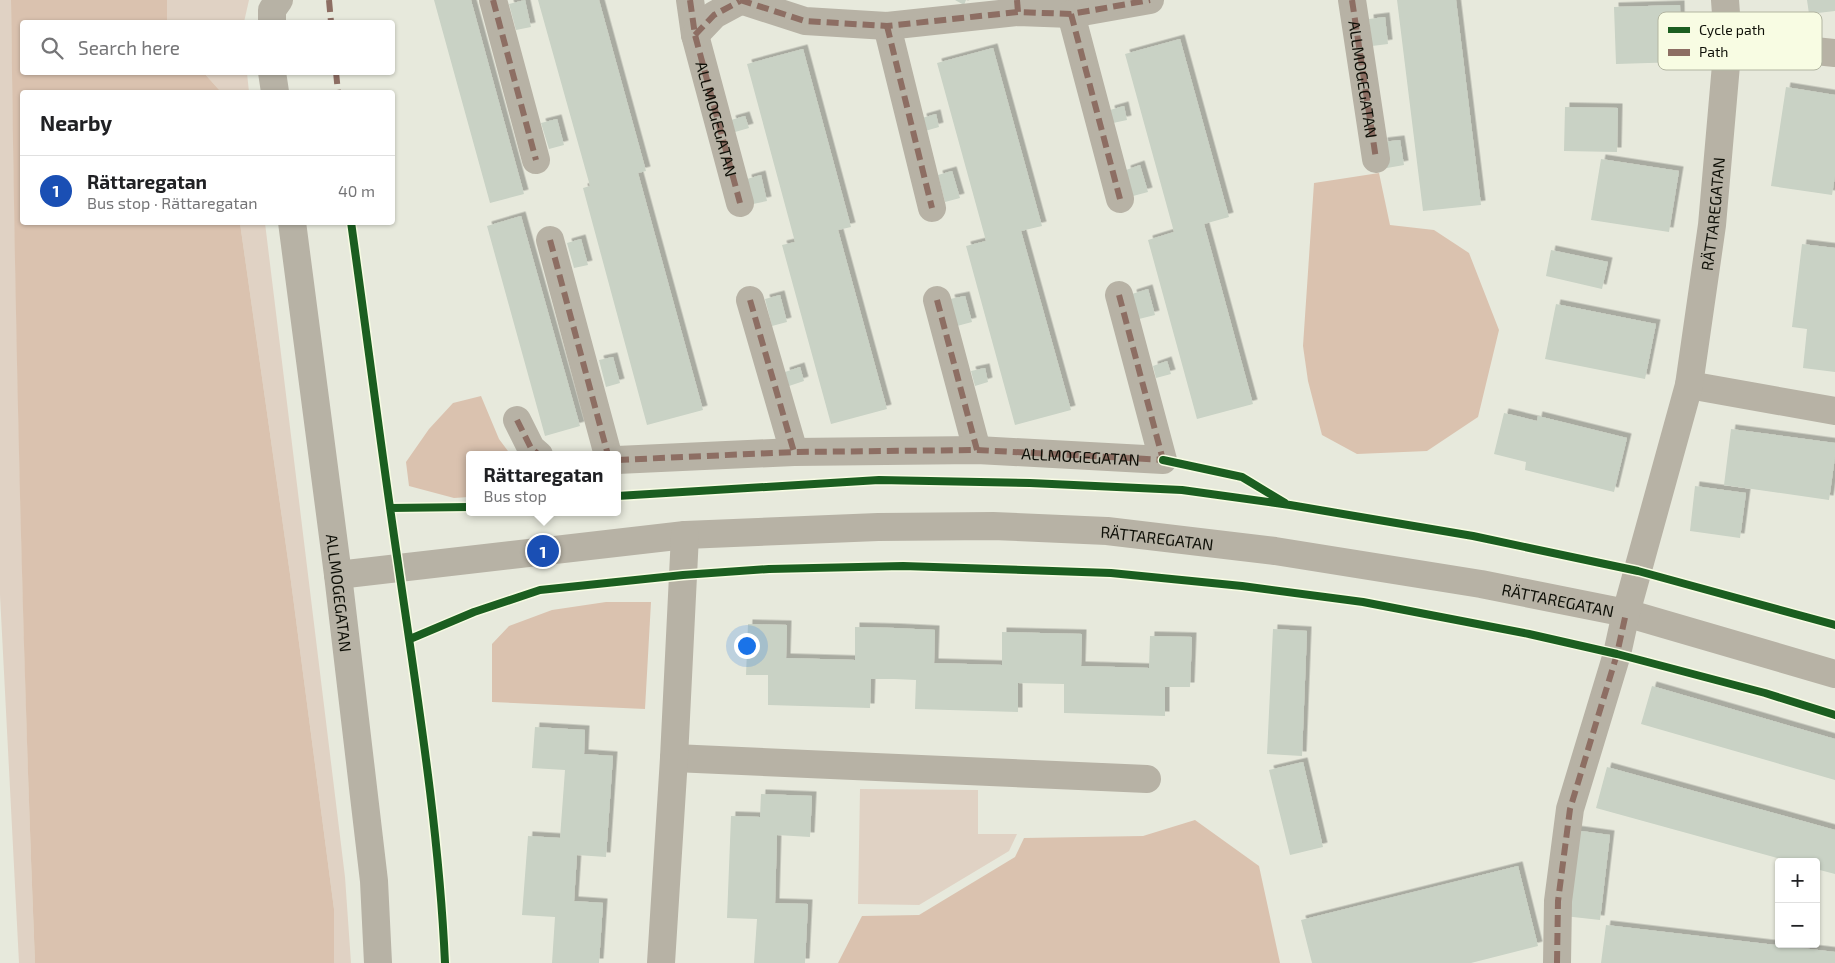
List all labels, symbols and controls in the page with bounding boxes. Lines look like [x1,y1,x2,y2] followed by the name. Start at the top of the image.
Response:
[1658,12,1822,70] legend
[1346,19,1382,139] street label: ALLMOGEGATAN
[20,20,395,75] search box
[1699,21,1765,38] text: Cycle path
[38,34,66,62] icon: search
[78,36,180,59] text: Search here
[1699,43,1728,60] text: Path
[693,59,742,179] street label: ALLMOGEGATAN
[40,110,112,135] text: Nearby
[1696,156,1727,272] street label: RÄTTAREGATAN
[87,170,207,193] text: Rättaregatan
[53,181,59,200] text: 1
[338,181,375,200] text: 40 m
[87,193,258,212] text: Bus stop · Rättaregatan
[1021,443,1140,468] street label: ALLMOGEGATAN
[466,451,621,516] popup
[483,463,604,486] text: Rättaregatan
[483,486,547,505] text: Bus stop
[1100,521,1215,553] street label: RÄTTAREGATAN
[527,532,559,570] pin: 1
[323,533,356,653] street label: ALLMOGEGATAN
[1500,579,1616,620] street label: RÄTTAREGATAN
[734,633,760,659] your location
[1775,858,1820,948] map controls
[1775,858,1820,903] button: +
[1775,903,1820,948] button: −

